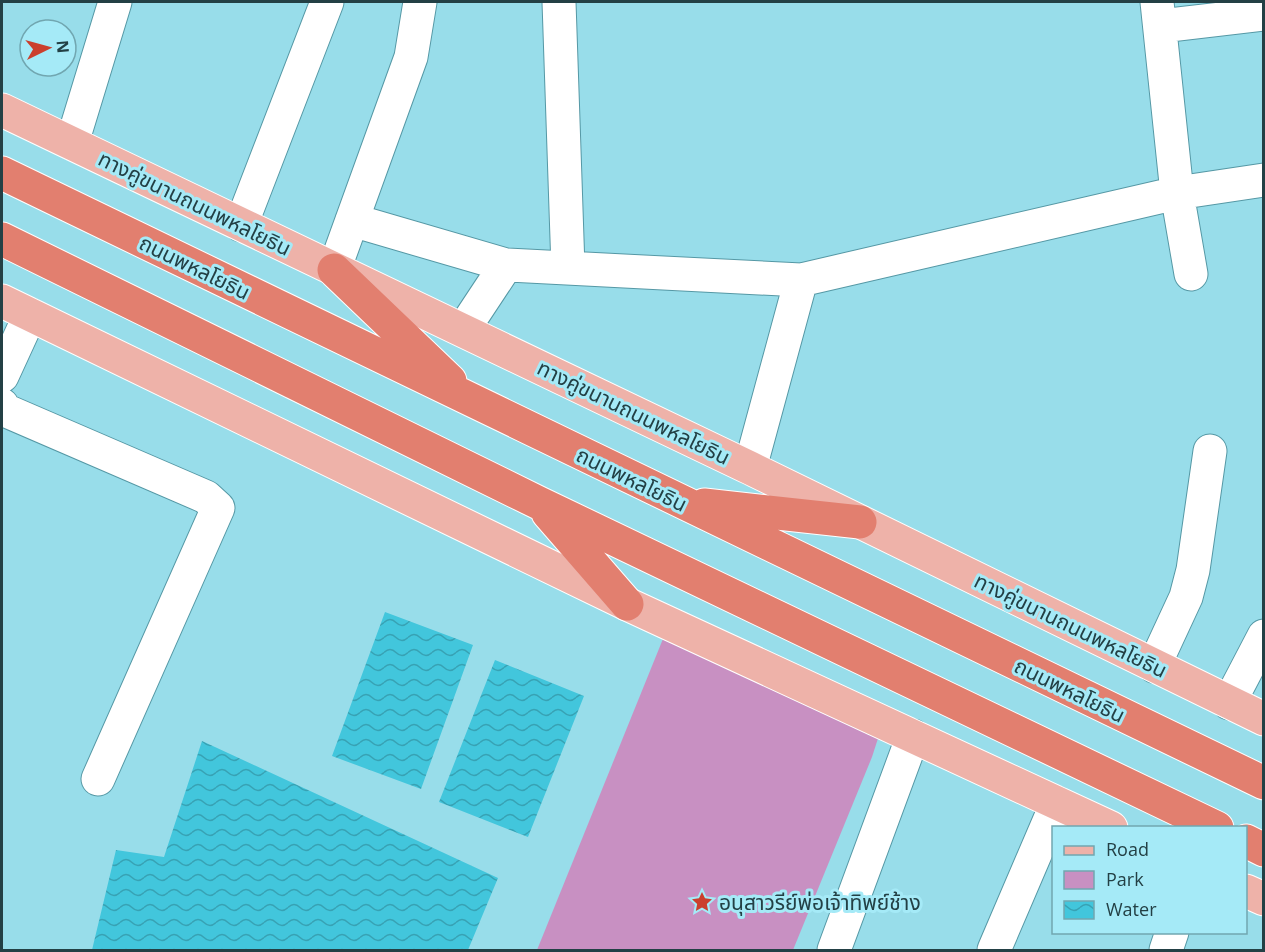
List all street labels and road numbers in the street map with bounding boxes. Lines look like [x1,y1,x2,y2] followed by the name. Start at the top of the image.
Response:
[94,144,296,262] street label: ทางคู่ขนานถนนพหลโยธิน
[135,228,255,306] street label: ถนนพหลโยธิน
[533,353,735,471] street label: ทางคู่ขนานถนนพหลโยธิน
[572,440,692,518] street label: ถนนพหลโยธิน
[970,566,1172,684] street label: ทางคู่ขนานถนนพหลโยธิน
[1010,651,1130,729] street label: ถนนพหลโยธิน

